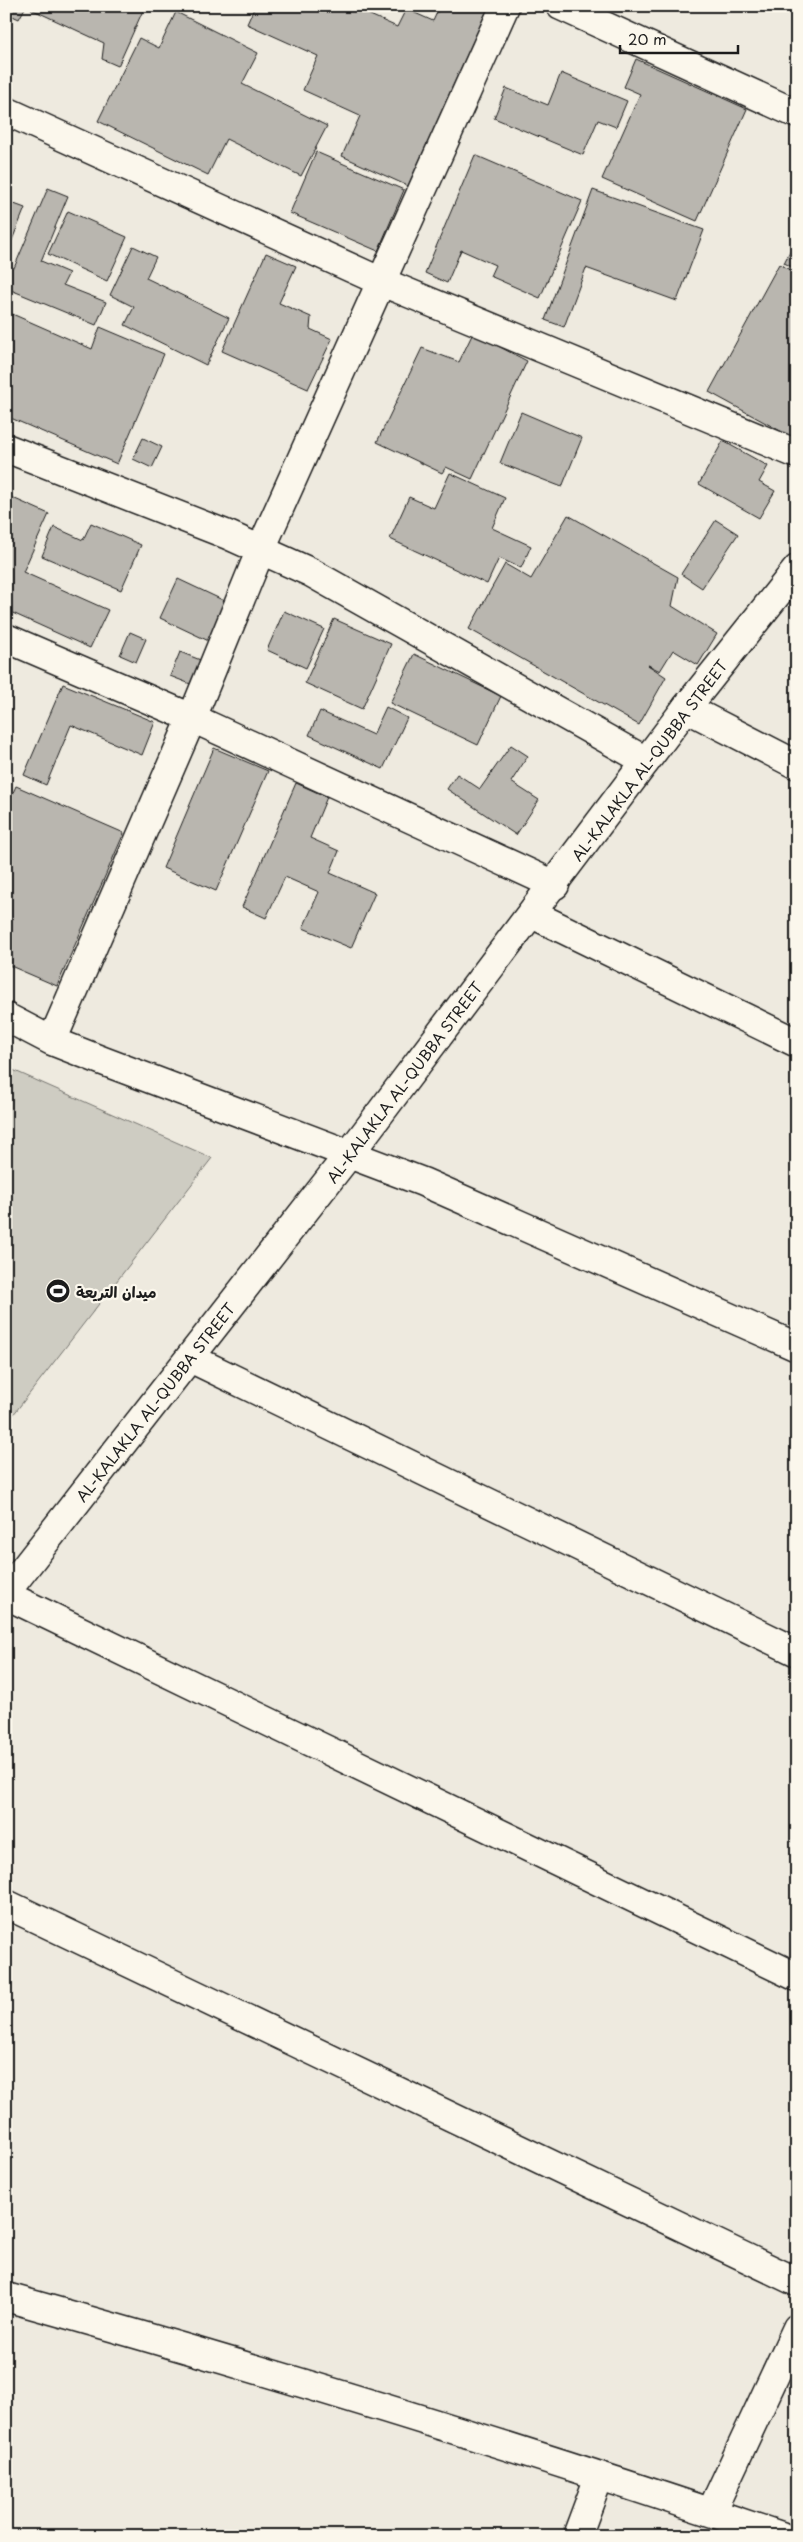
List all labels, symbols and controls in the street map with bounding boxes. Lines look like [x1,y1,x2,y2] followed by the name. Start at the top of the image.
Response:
[620,22,738,54] scale bar
[628,27,667,50] text: 20 m
[565,654,733,866] street label: AL-KALAKLA AL-QUBBA STREET
[320,976,488,1188] street label: AL-KALAKLA AL-QUBBA STREET
[45,1278,71,1304] sports icon: ميدان التريعة
[76,1280,156,1303] place label: ميدان التريعة
[70,1297,241,1506] street label: AL-KALAKLA AL-QUBBA STREET

